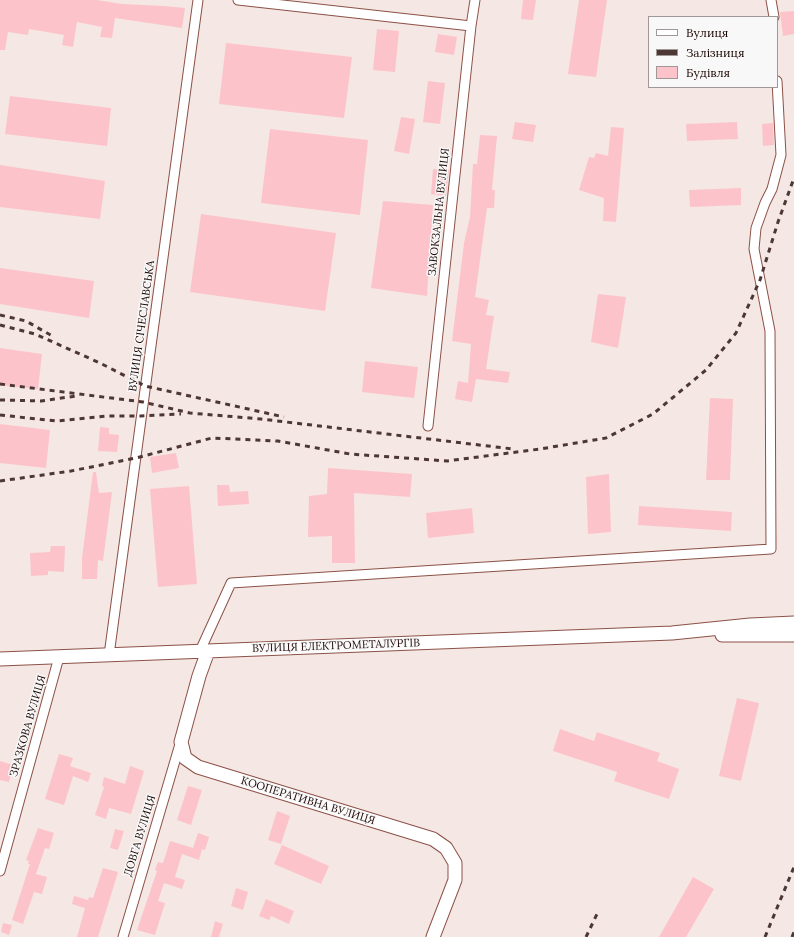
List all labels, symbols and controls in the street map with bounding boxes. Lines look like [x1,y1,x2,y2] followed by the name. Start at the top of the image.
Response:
[648,16,778,88] legend
[686,25,728,40] text: Вулиця
[686,45,744,60] text: Залізниця
[686,65,730,80] text: Будівля
[426,147,452,277] street label: ЗАВОКЗАЛЬНА ВУЛИЦЯ
[126,260,158,392] street label: ВУЛИЦЯ СІЧЕСЛАВСЬКА
[252,636,420,656] street label: ВУЛИЦЯ ЕЛЕКТРОМЕТАЛУРГІВ
[7,674,49,778] street label: ЗРАЗКОВА ВУЛИЦЯ
[239,774,377,828] street label: КООПЕРАТИВНА ВУЛИЦЯ
[121,794,159,878] street label: ДОВГА ВУЛИЦЯ

